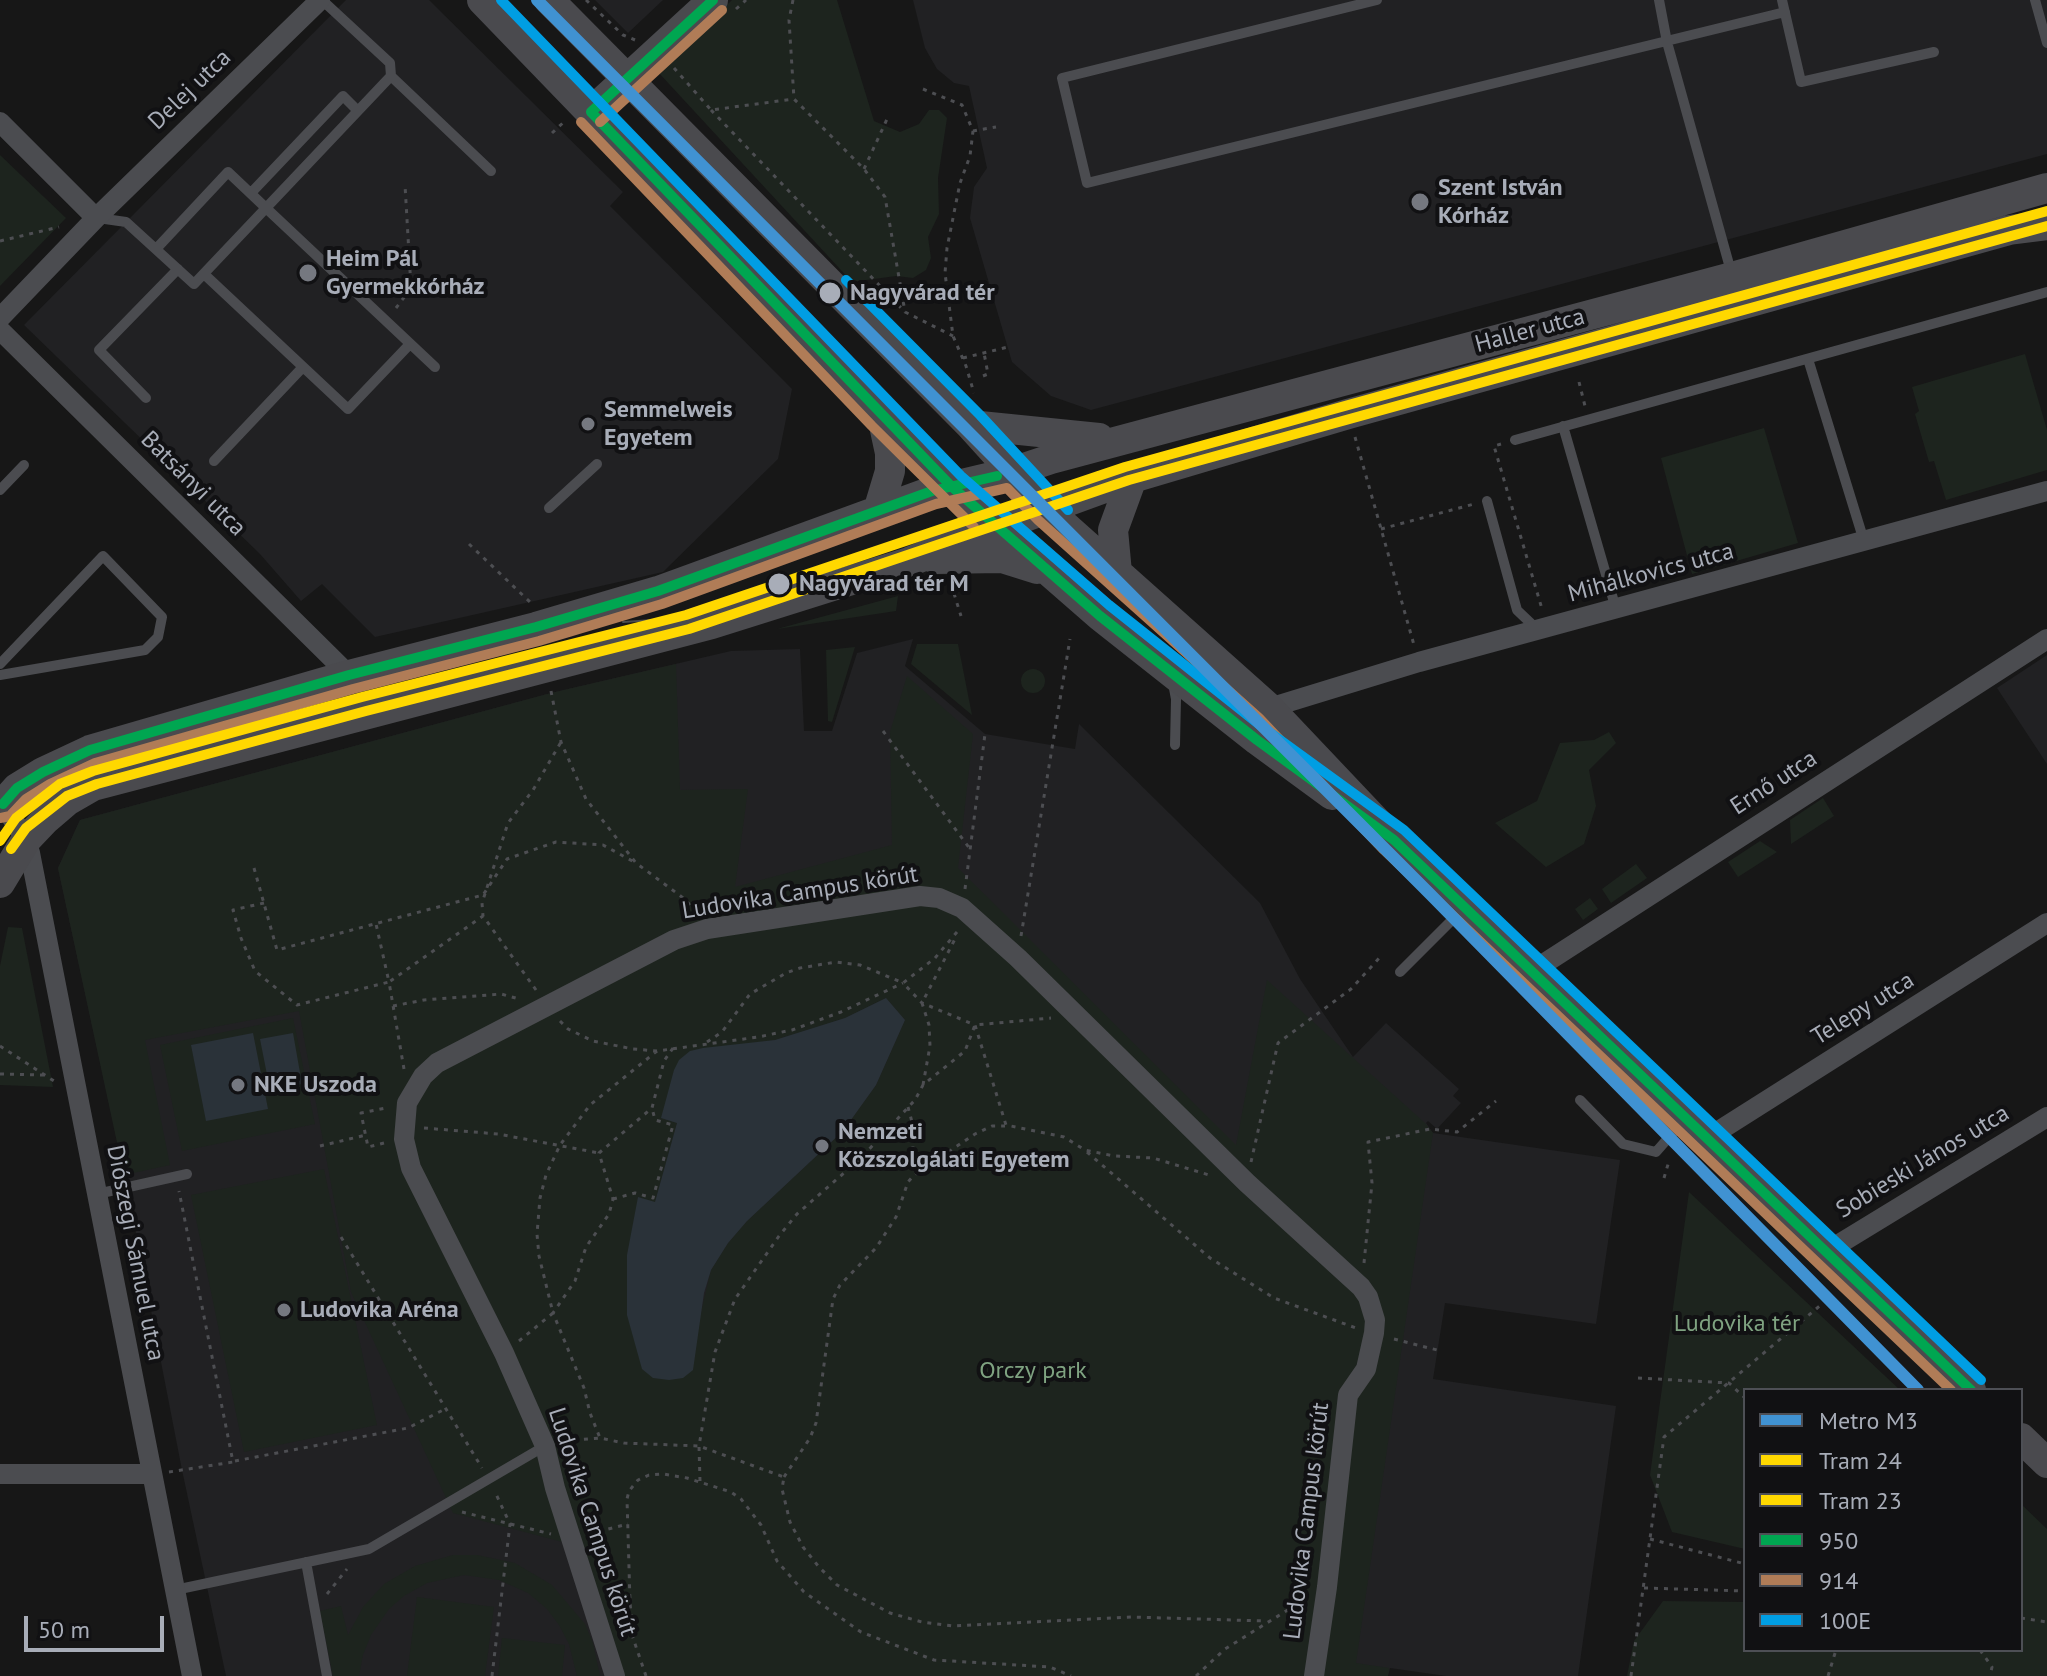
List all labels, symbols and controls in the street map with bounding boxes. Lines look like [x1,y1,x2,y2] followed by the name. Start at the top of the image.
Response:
[143,44,237,136] street label: Delej utca
[1438,174,1562,230] place label: Szent István Kórház
[1409,191,1431,213] marker: Szent István Kórház
[326,245,485,301] place label: Heim Pál Gyermekkórház
[297,262,319,284] marker: Heim Pál Gyermekkórház
[850,279,995,307] place label: Nagyvárad tér
[817,280,843,306] marker: Nagyvárad tér
[1472,303,1588,359] street label: Haller utca
[604,396,733,452] place label: Semmelweis Egyetem
[579,415,597,433] marker: Semmelweis Egyetem
[134,425,252,543] street label: Batsányi utca
[1565,537,1737,609] street label: Mihálkovics utca
[799,570,969,598] place label: Nagyvárad tér M
[766,571,792,597] marker: Nagyvárad tér M
[1725,745,1823,821] street label: Ernő utca
[680,860,920,926] street label: Ludovika Campus körút
[1806,966,1920,1052] street label: Telepy utca
[254,1071,377,1099] place label: NKE Uszoda
[229,1076,247,1094] marker: NKE Uszoda
[1831,1099,2015,1225] street label: Sobieski János utca
[838,1118,1070,1174] place label: Nemzeti Közszolgálati Egyetem
[813,1137,831,1155] marker: Nemzeti Közszolgálati Egyetem
[100,1143,170,1363] street label: Diószegi Sámuel utca
[300,1296,459,1324] place label: Ludovika Aréna
[275,1301,293,1319] marker: Ludovika Aréna
[1674,1310,1800,1338] park label: Ludovika tér
[979,1357,1087,1385] park label: Orczy park
[1743,1388,2023,1652] legend
[1278,1401,1336,1641] street label: Ludovika Campus körút
[541,1404,643,1640] street label: Ludovika Campus körút
[1819,1405,1918,1436] text: Metro M3
[1819,1445,1902,1476] text: Tram 24
[1819,1485,1902,1516] text: Tram 23
[1819,1525,1858,1556] text: 950
[1819,1565,1858,1596] text: 914
[28,1600,168,1650] scale bar
[1819,1605,1871,1636] text: 100E
[38,1614,90,1645] text: 50 m

